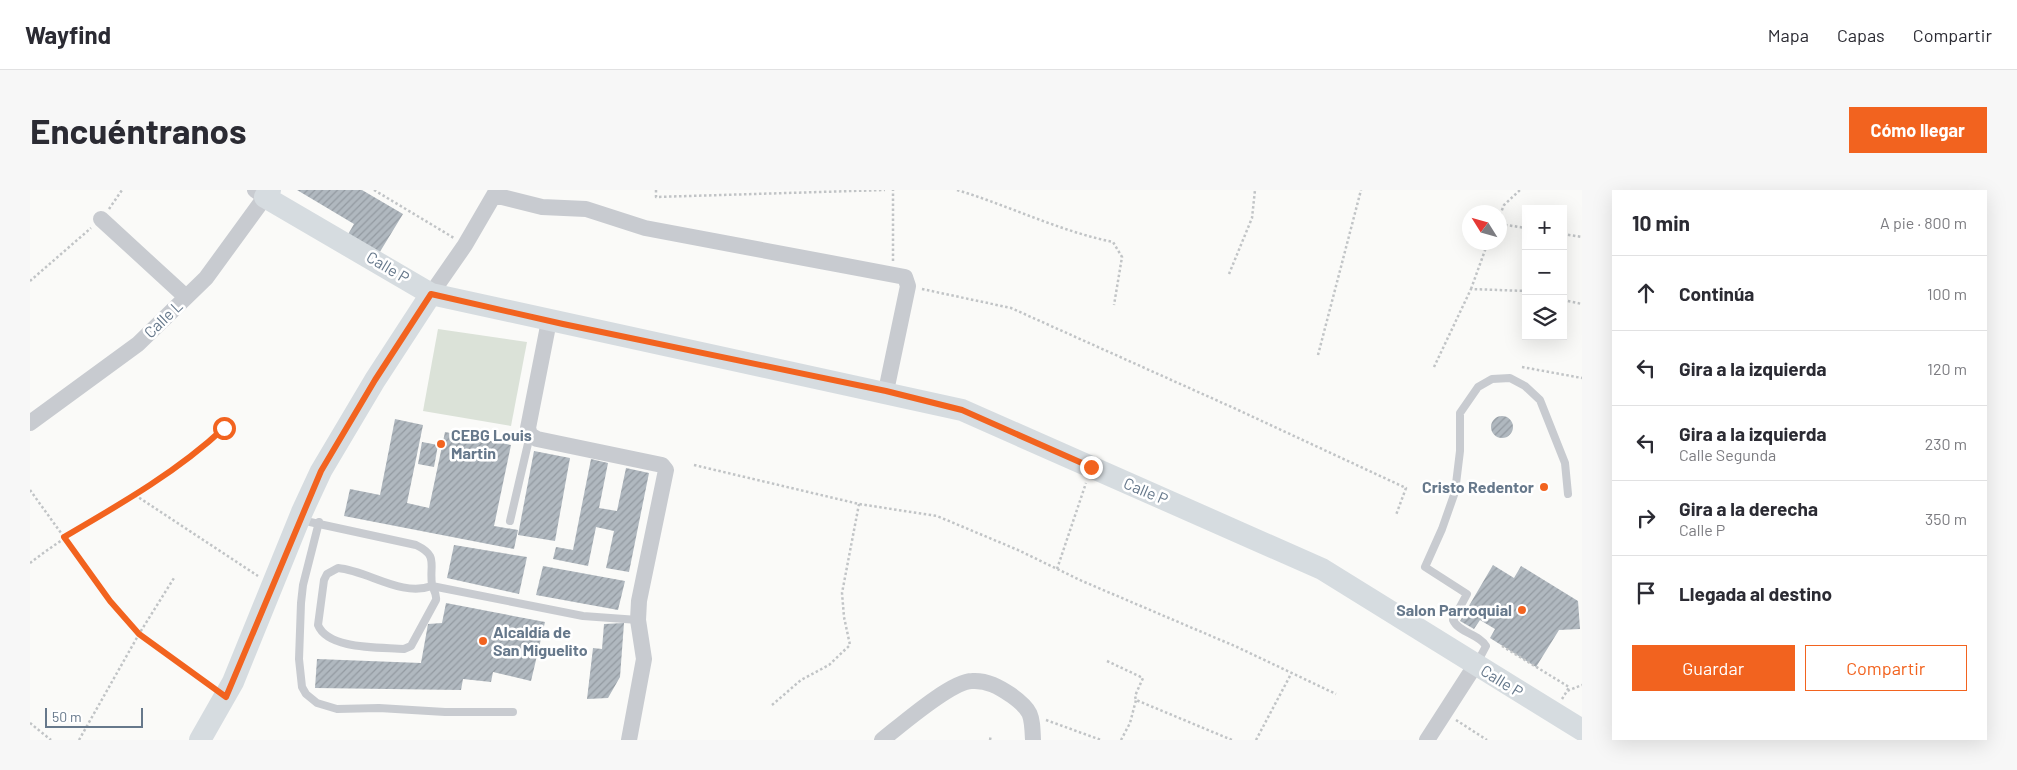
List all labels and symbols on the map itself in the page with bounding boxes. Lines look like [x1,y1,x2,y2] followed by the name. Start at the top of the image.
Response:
[1462,205,1507,250] north arrow
[364,246,413,287] street label: Calle P
[140,296,186,341] street label: Calle L
[213,417,236,440] route start
[451,425,532,462] place label: CEBG Louis Martin
[435,438,447,450] marker: CEBG Louis Martin
[1080,456,1103,479] route end
[1121,473,1171,508] street label: Calle P
[1422,477,1534,496] place label: Cristo Redentor
[1538,481,1550,493] marker: Cristo Redentor
[1396,600,1512,619] place label: Salon Parroquial
[1516,604,1528,616] marker: Salon Parroquial
[493,622,588,659] place label: Alcaldía de San Miguelito
[477,635,489,647] marker: Alcaldía de San Miguelito
[1478,660,1527,701] street label: Calle P
[45,705,142,728] scale bar

